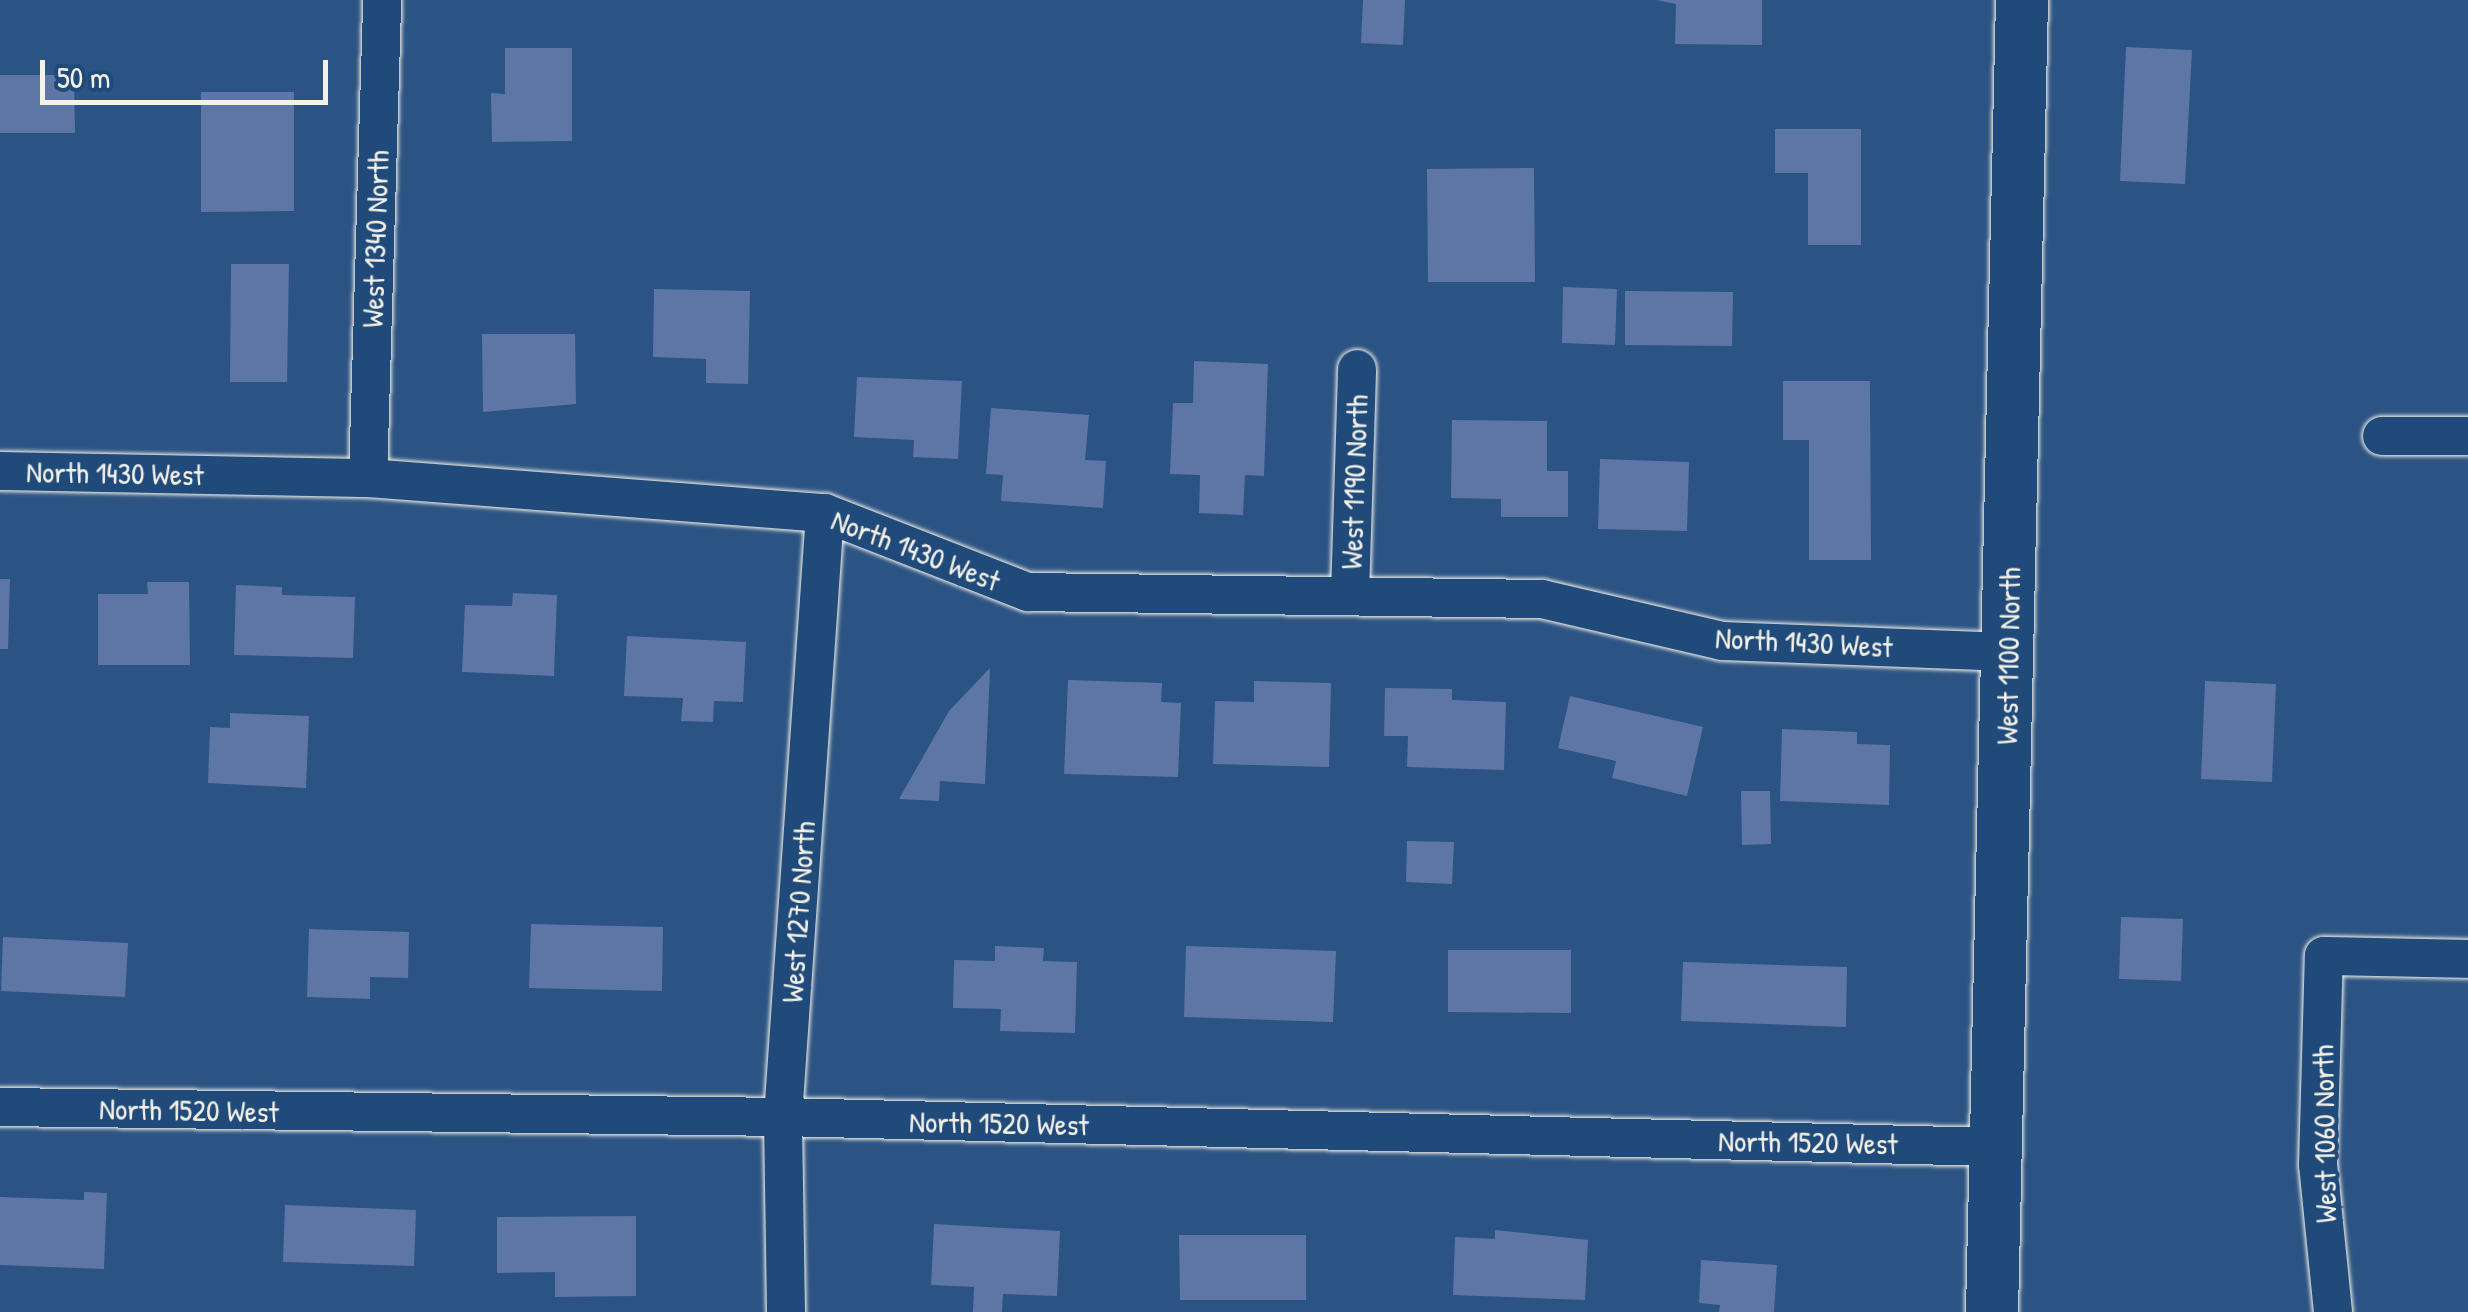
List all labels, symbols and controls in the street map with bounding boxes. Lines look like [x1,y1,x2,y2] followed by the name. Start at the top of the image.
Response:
[45,40,332,102] scale bar
[57,57,110,97] text: 50 m
[354,150,396,328] street label: West 1340 North
[1333,394,1375,570] street label: West 1190 North
[26,453,204,493] street label: North 1430 West
[827,501,1005,599] street label: North 1430 West
[1988,567,2028,745] street label: West 1100 North
[1714,619,1894,665] street label: North 1430 West
[774,820,822,1004] street label: West 1270 North
[2304,1045,2344,1223] street label: West 1060 North
[99,1090,279,1130] street label: North 1520 West
[909,1103,1089,1143] street label: North 1520 West
[1718,1122,1898,1162] street label: North 1520 West

